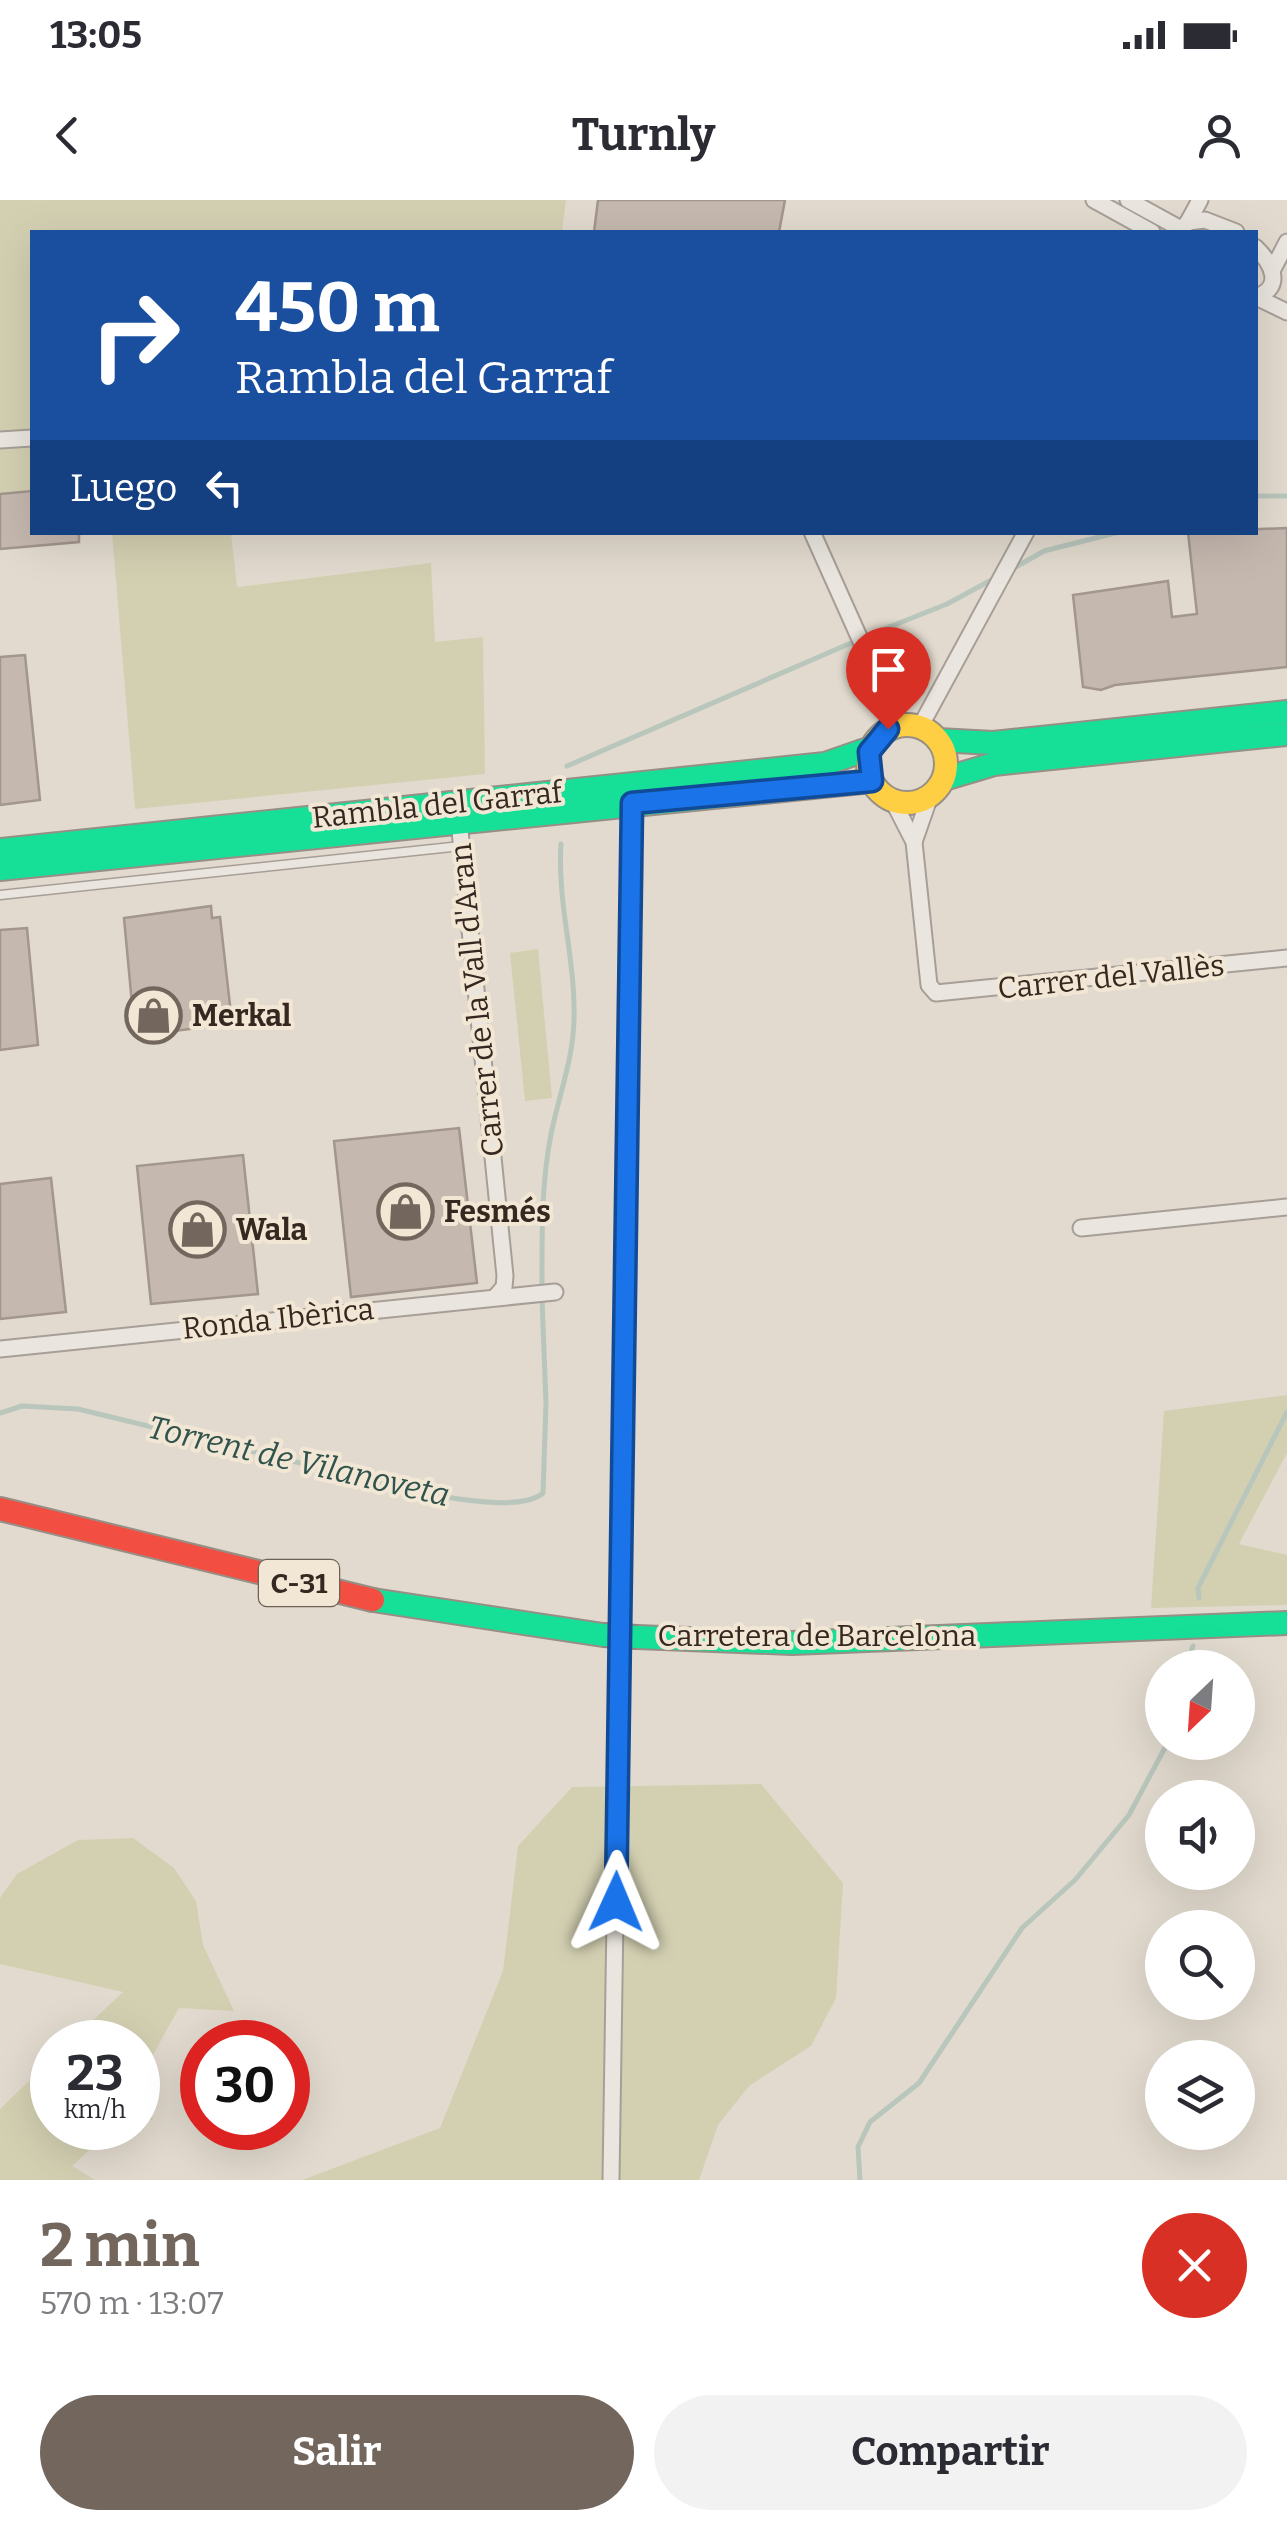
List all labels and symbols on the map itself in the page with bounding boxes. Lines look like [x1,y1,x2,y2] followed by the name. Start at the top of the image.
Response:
[846,627,931,730] pin
[310,774,566,836] street label: Rambla del Garraf
[443,842,511,1158] street label: Carrer de la Vall d'Aran
[996,947,1226,1007] street label: Carrer del Vallès
[123,986,183,1046] shop icon: Merkal
[192,998,291,1034] place label: Merkal
[375,1182,435,1242] shop icon: Fesmés
[444,1194,551,1230] place label: Fesmés
[167,1200,227,1260] shop icon: Wala
[236,1212,308,1248] place label: Wala
[180,1291,376,1347] street label: Ronda Ibèrica
[144,1408,454,1514] water label: Torrent de Vilanoveta
[259,1560,339,1606] road number: C-31
[658,1618,976,1654] street label: Carretera de Barcelona
[1145,1650,1255,1760] north arrow
[564,1850,668,1954] position arrow
[180,2020,310,2150] speed limit sign: 30

